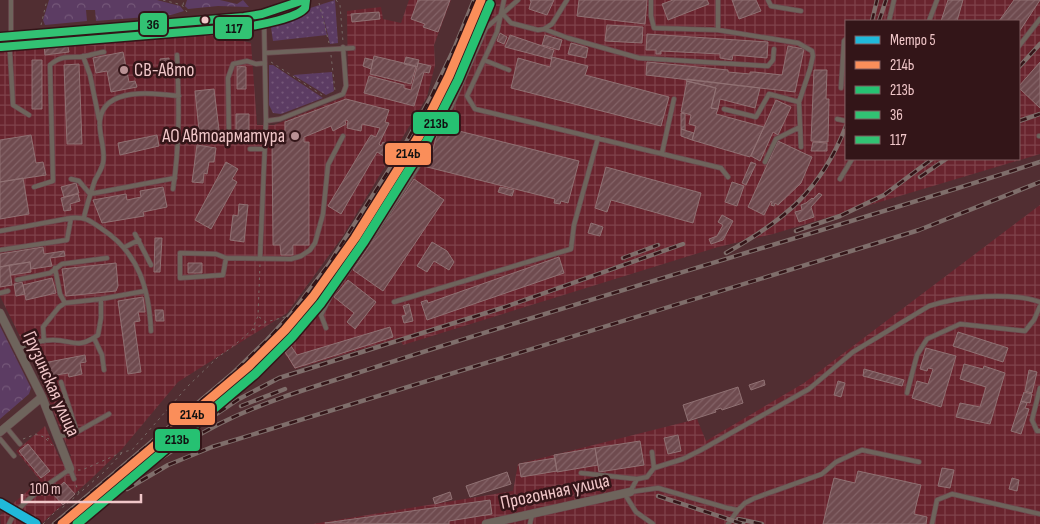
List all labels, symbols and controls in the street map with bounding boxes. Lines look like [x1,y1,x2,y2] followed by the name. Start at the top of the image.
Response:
[139,12,168,36] line badge: 36
[200,15,210,25] unlabelled marker
[147,16,160,33] text: 36
[214,16,253,40] line badge: 117
[226,20,243,37] text: 117
[845,20,1020,160] legend
[890,31,935,50] text: Метро 5
[890,56,915,75] text: 214Ь
[134,59,194,82] place label: СВ-Авто
[118,64,130,76] marker: СВ-Авто
[890,81,915,100] text: 213Ь
[890,106,903,125] text: 36
[412,111,460,135] line badge: 213Ь
[424,115,449,132] text: 213Ь
[161,125,285,148] place label: АО Автоарматура
[289,130,301,142] marker: АО Автоарматура
[890,131,906,150] text: 117
[384,142,432,166] line badge: 214Ь
[396,145,421,162] text: 214Ь
[18,328,84,440] street label: Грузинская улица
[168,402,216,426] line badge: 214Ь
[180,406,205,423] text: 214Ь
[154,428,201,452] line badge: 213Ь
[165,431,190,448] text: 213Ь
[498,469,612,515] street label: Прогонная улица
[22,472,141,504] scale bar
[30,480,61,499] text: 100 m

